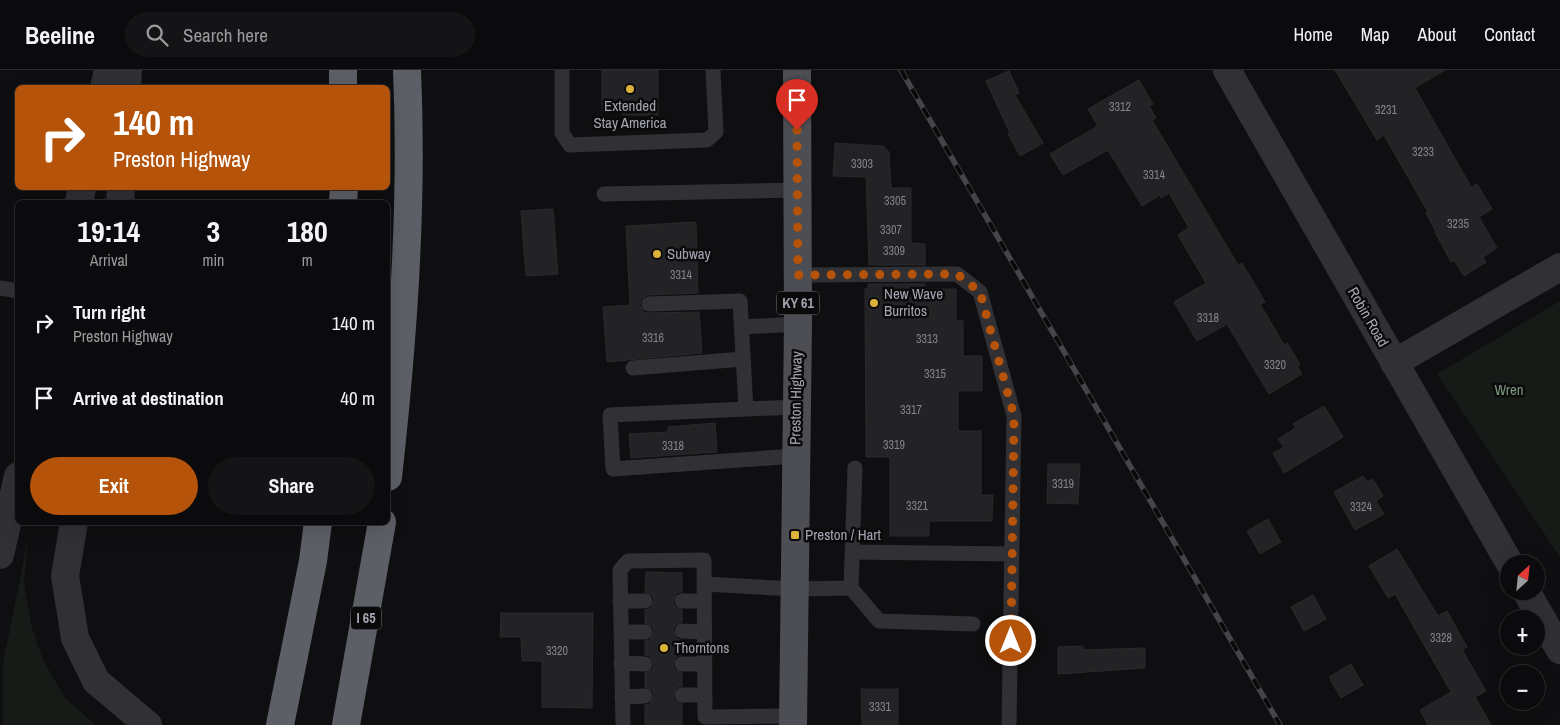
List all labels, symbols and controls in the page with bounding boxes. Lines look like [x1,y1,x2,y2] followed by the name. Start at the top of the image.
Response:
[125,12,475,57] search box
[25,19,95,51] text: Beeline
[143,21,171,49] icon: search
[183,22,268,48] text: Search here
[1293,22,1333,47] text: Home
[1361,22,1390,47] text: Map
[1418,22,1456,47] text: About
[1484,22,1535,47] text: Contact
[776,79,818,130] pin
[624,83,636,95] marker: Extended Stay America
[783,86,811,114] icon: arrive
[593,95,667,133] place label: Extended Stay America
[113,99,194,146] text: 140 m
[1109,99,1131,115] house number: 3312
[1375,102,1397,118] house number: 3231
[30,105,95,170] icon: right
[113,144,250,174] text: Preston Highway
[1412,144,1434,160] house number: 3233
[851,156,873,172] house number: 3303
[1143,167,1165,183] house number: 3314
[884,193,906,209] house number: 3305
[77,211,140,251] text: 19:14
[207,211,220,251] text: 3
[287,211,328,251] text: 180
[1447,216,1469,232] house number: 3235
[880,222,902,238] house number: 3307
[667,243,712,264] place label: Subway
[883,243,905,259] house number: 3309
[651,248,663,260] marker: Subway
[90,249,128,271] text: Arrival
[202,249,224,271] text: min
[302,249,313,271] text: m
[670,267,692,283] house number: 3314
[884,283,943,321] place label: New Wave Burritos
[1343,283,1394,350] street label: Robin Road
[777,292,819,314] road number: KY 61
[868,297,880,309] marker: New Wave Burritos
[73,299,145,325] text: Turn right
[30,309,58,337] icon: right
[332,310,375,336] text: 140 m
[1197,310,1219,326] house number: 3318
[73,325,173,347] text: Preston Highway
[642,330,664,346] house number: 3316
[916,331,938,347] house number: 3313
[784,350,807,445] street label: Preston Highway
[1264,357,1286,373] house number: 3320
[924,366,946,382] house number: 3315
[1494,379,1524,400] park label: Wren
[30,384,58,412] icon: arrive
[73,385,224,411] text: Arrive at destination
[340,385,375,411] text: 40 m
[900,402,922,418] house number: 3317
[883,437,905,453] house number: 3319
[662,438,684,454] house number: 3318
[30,457,198,515] button: Exit
[208,457,375,515] button: Share
[1052,476,1074,492] house number: 3319
[906,498,928,514] house number: 3321
[1350,499,1372,515] house number: 3324
[805,524,881,545] place label: Preston / Hart
[789,529,801,541] marker: Preston / Hart
[1500,555,1545,600] north arrow
[1500,555,1545,710] map controls
[351,606,381,630] road number: I 65
[1500,610,1545,655] button: +
[984,614,1036,666] position arrow
[1430,630,1452,646] house number: 3328
[674,637,729,658] place label: Thorntons
[658,642,670,654] marker: Thorntons
[546,643,568,659] house number: 3320
[1500,665,1545,710] button: −
[869,699,891,715] house number: 3331

